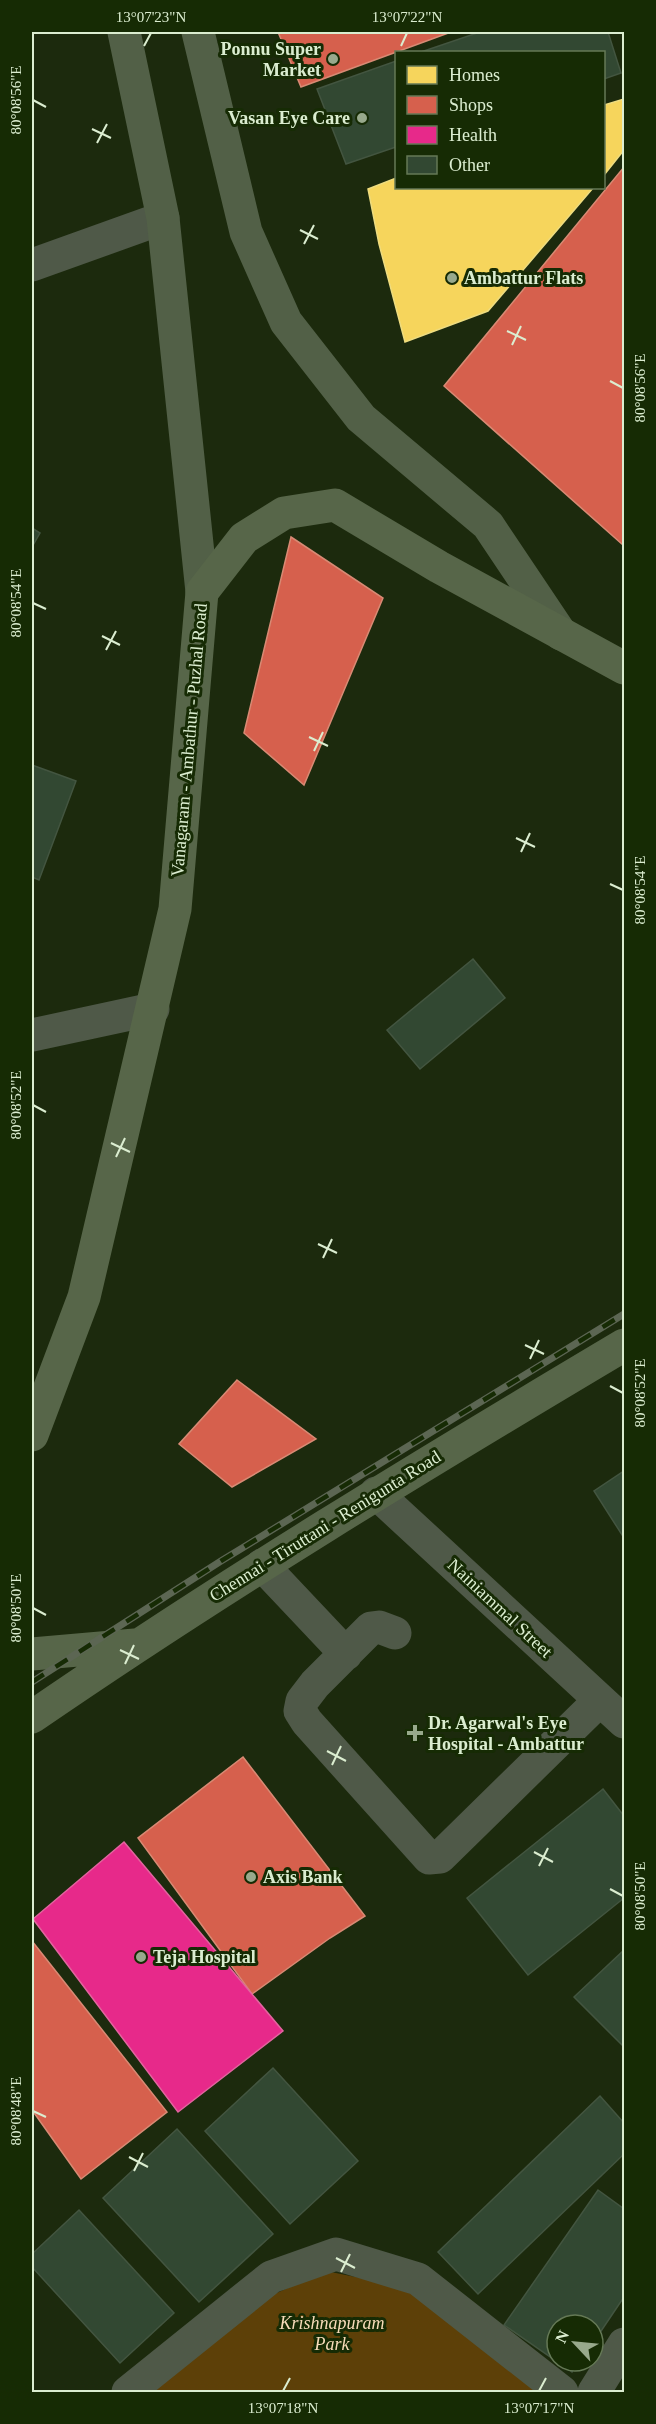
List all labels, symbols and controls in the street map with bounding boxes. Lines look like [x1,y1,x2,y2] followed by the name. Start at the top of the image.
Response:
[116,9,186,25] text: 13°07'23"N
[372,9,442,25] text: 13°07'22"N
[220,39,321,80] place label: Ponnu Super Market
[395,51,605,189] legend
[326,52,340,66] marker: Ponnu Super Market
[449,65,500,85] text: Homes
[8,66,24,135] text: 80°08'56"E
[449,95,493,115] text: Shops
[228,108,350,128] place label: Vasan Eye Care
[355,111,369,125] marker: Vasan Eye Care
[449,125,497,145] text: Health
[449,155,490,175] text: Other
[464,268,583,288] place label: Ambattur Flats
[445,271,459,285] marker: Ambattur Flats
[632,354,648,423] text: 80°08'56"E
[8,569,24,638] text: 80°08'54"E
[167,602,211,878] street label: Vanagaram - Ambathur - Puzhal Road
[632,856,648,925] text: 80°08'54"E
[8,1071,24,1140] text: 80°08'52"E
[632,1359,648,1428] text: 80°08'52"E
[206,1446,444,1606] street label: Chennai - Tiruttani - Renigunta Road
[444,1554,556,1662] street label: Nainiammal Street
[8,1574,24,1643] text: 80°08'50"E
[428,1713,584,1754] place label: Dr. Agarwal's Eye Hospital - Ambattur
[406,1724,424,1742] marker: Dr. Agarwal's Eye Hospital - Ambattur
[632,1862,648,1931] text: 80°08'50"E
[263,1867,343,1887] place label: Axis Bank
[244,1870,258,1884] marker: Axis Bank
[153,1947,256,1967] place label: Teja Hospital
[134,1950,148,1964] marker: Teja Hospital
[8,2077,24,2146] text: 80°08'48"E
[278,2313,385,2354] park label: Krishnapuram Park
[545,2313,605,2373] north arrow
[552,2327,572,2346] text: N
[248,2400,318,2416] text: 13°07'18"N
[504,2400,574,2416] text: 13°07'17"N

